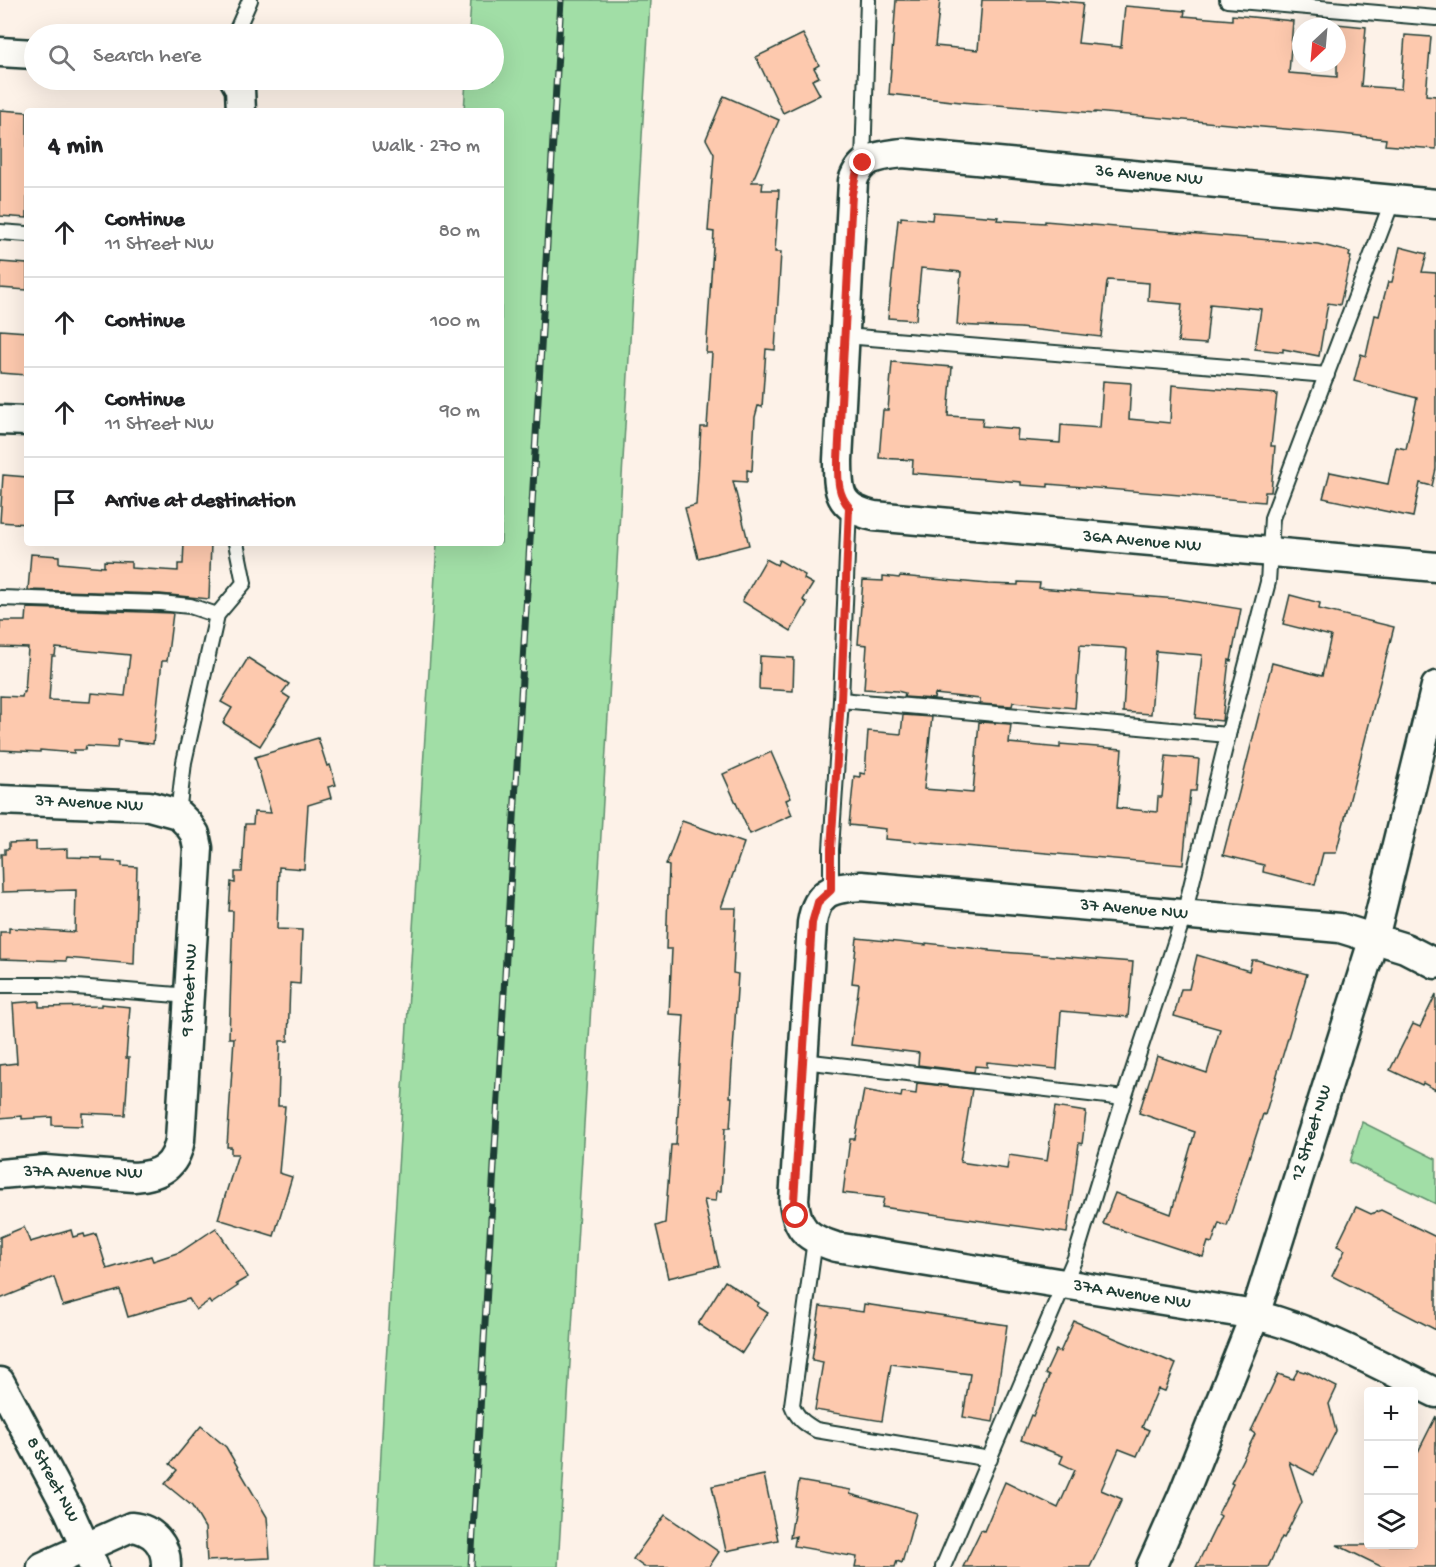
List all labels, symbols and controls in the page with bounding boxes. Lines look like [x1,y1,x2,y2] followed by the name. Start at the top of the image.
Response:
[1292,18,1346,72] north arrow
[24,24,504,90] search box
[45,41,78,74] icon: search
[93,44,201,70] text: Search here
[48,132,103,163] text: 4 min
[372,136,480,159] text: Walk · 270 m
[849,149,875,175] route end
[1093,161,1204,191] street label: 36 Avenue NW
[105,208,185,234] text: Continue
[48,216,81,249] icon: ahead
[439,221,480,244] text: 80 m
[105,234,214,257] text: 11 Street NW
[48,306,81,339] icon: ahead
[105,309,185,335] text: Continue
[430,311,480,334] text: 100 m
[105,388,185,414] text: Continue
[48,396,81,429] icon: ahead
[440,401,480,424] text: 90 m
[105,414,214,437] text: 11 Street NW
[48,486,81,519] icon: arrive
[105,489,295,515] text: Arrive at destination
[1081,526,1202,558] street label: 36A Avenue NW
[33,791,144,817] street label: 37 Avenue NW
[1078,895,1189,925] street label: 37 Avenue NW
[177,943,203,1038] street label: 9 Street NW
[1286,1082,1337,1185] street label: 12 Street NW
[22,1161,143,1185] street label: 37A Avenue NW
[782,1202,808,1228] route start
[1071,1275,1192,1315] street label: 37A Avenue NW
[1364,1387,1418,1549] map controls
[1364,1387,1418,1441] button: +
[21,1434,83,1526] street label: 8 Street NW
[1364,1441,1418,1495] button: −
[1364,1495,1418,1549] button: layers

